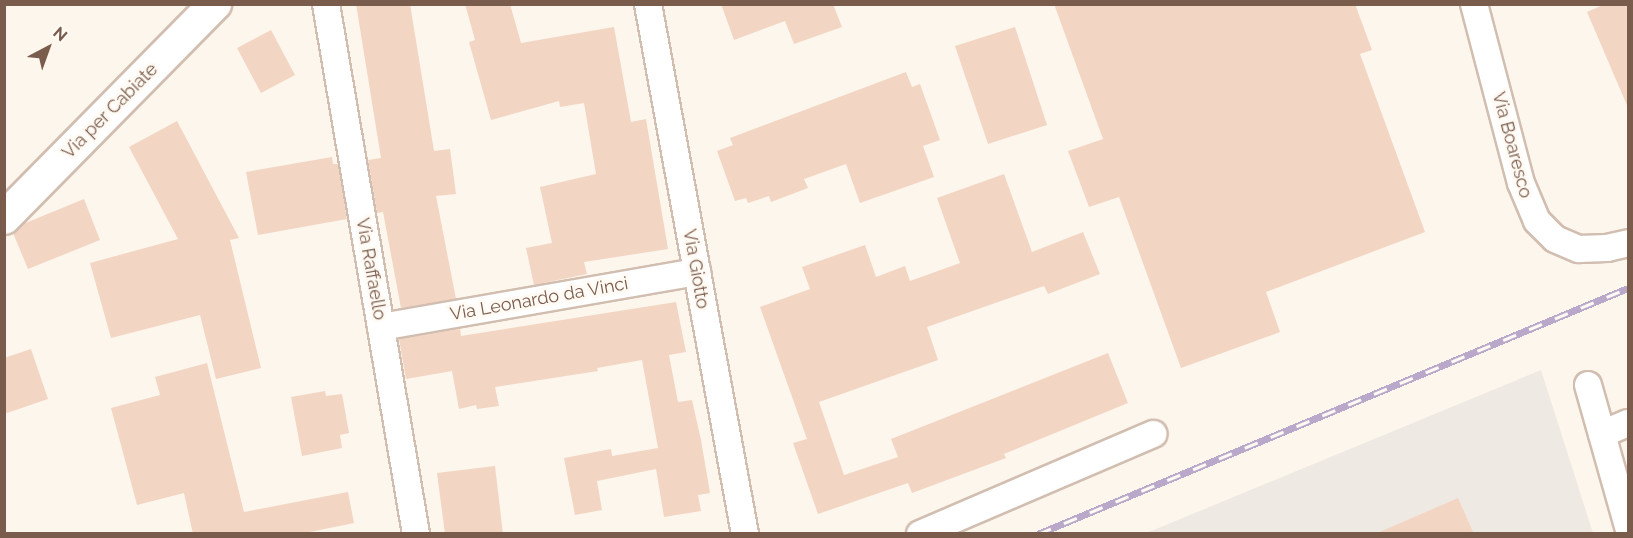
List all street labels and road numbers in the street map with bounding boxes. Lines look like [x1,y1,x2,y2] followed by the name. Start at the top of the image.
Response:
[58,59,162,163] street label: Via per Cabiate
[1487,90,1537,200] street label: Via Boaresco
[351,216,391,322] street label: Via Raffaello
[678,227,714,311] street label: Via Giotto
[448,273,630,325] street label: Via Leonardo da Vinci

